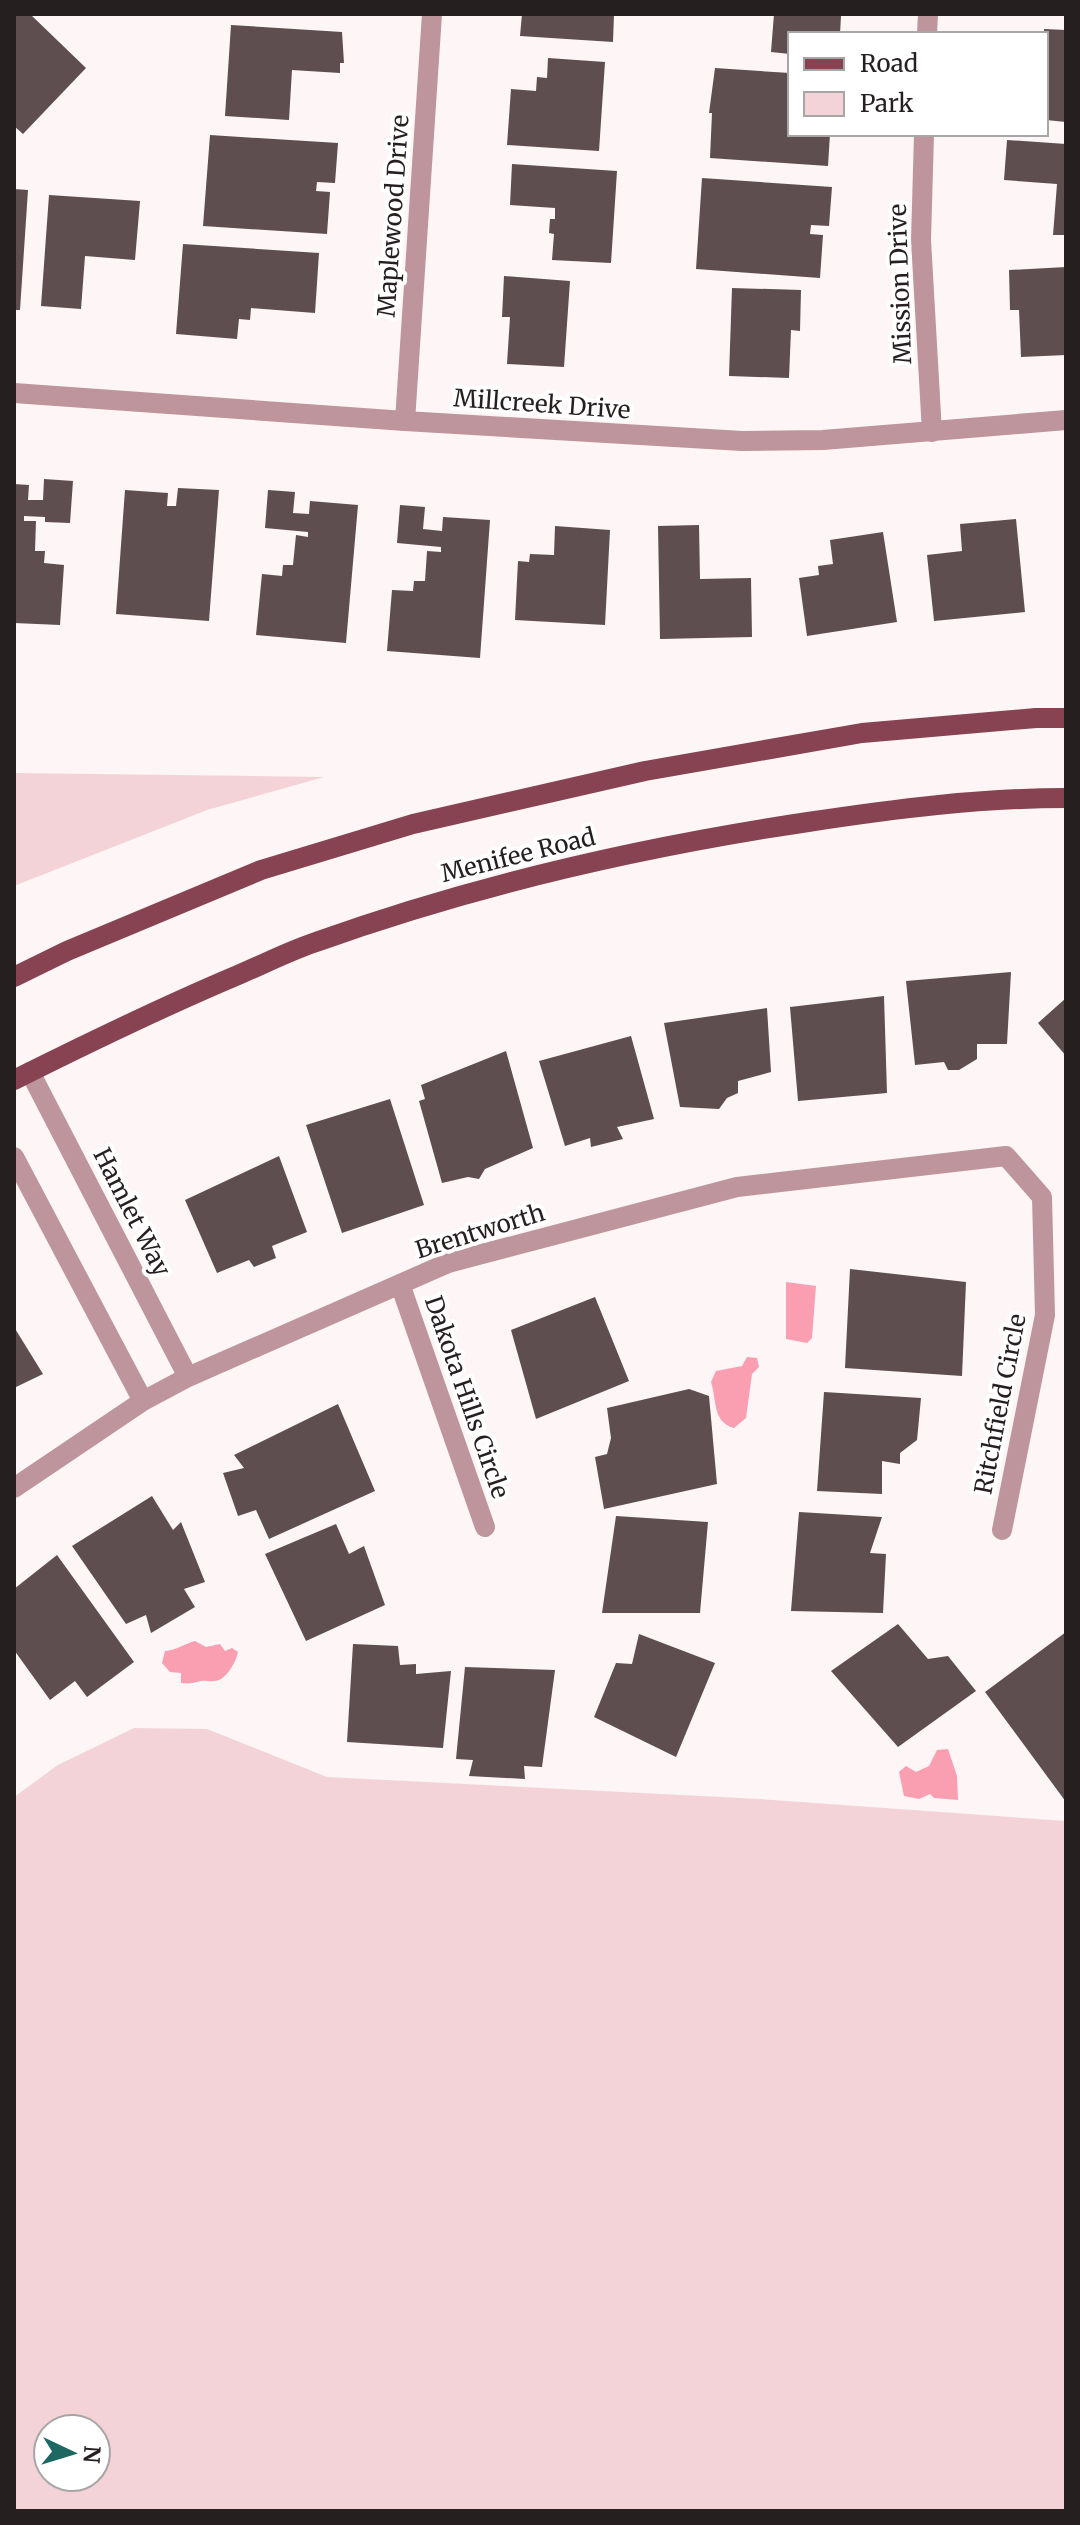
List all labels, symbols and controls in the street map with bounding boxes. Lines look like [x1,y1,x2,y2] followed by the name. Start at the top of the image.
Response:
[788,32,1048,136] legend
[860,48,918,79] text: Road
[860,88,914,119] text: Park
[370,114,416,318] street label: Maplewood Drive
[882,203,918,365] street label: Mission Drive
[453,382,631,426] street label: Millcreek Drive
[438,821,598,889] street label: Menifee Road
[86,1143,178,1281] street label: Hamlet Way
[411,1197,549,1265] street label: Brentworth
[418,1292,516,1502] street label: Dakota Hills Circle
[967,1311,1033,1497] street label: Ritchfield Circle
[32,2413,112,2493] north arrow
[77,2445,107,2465] text: N

